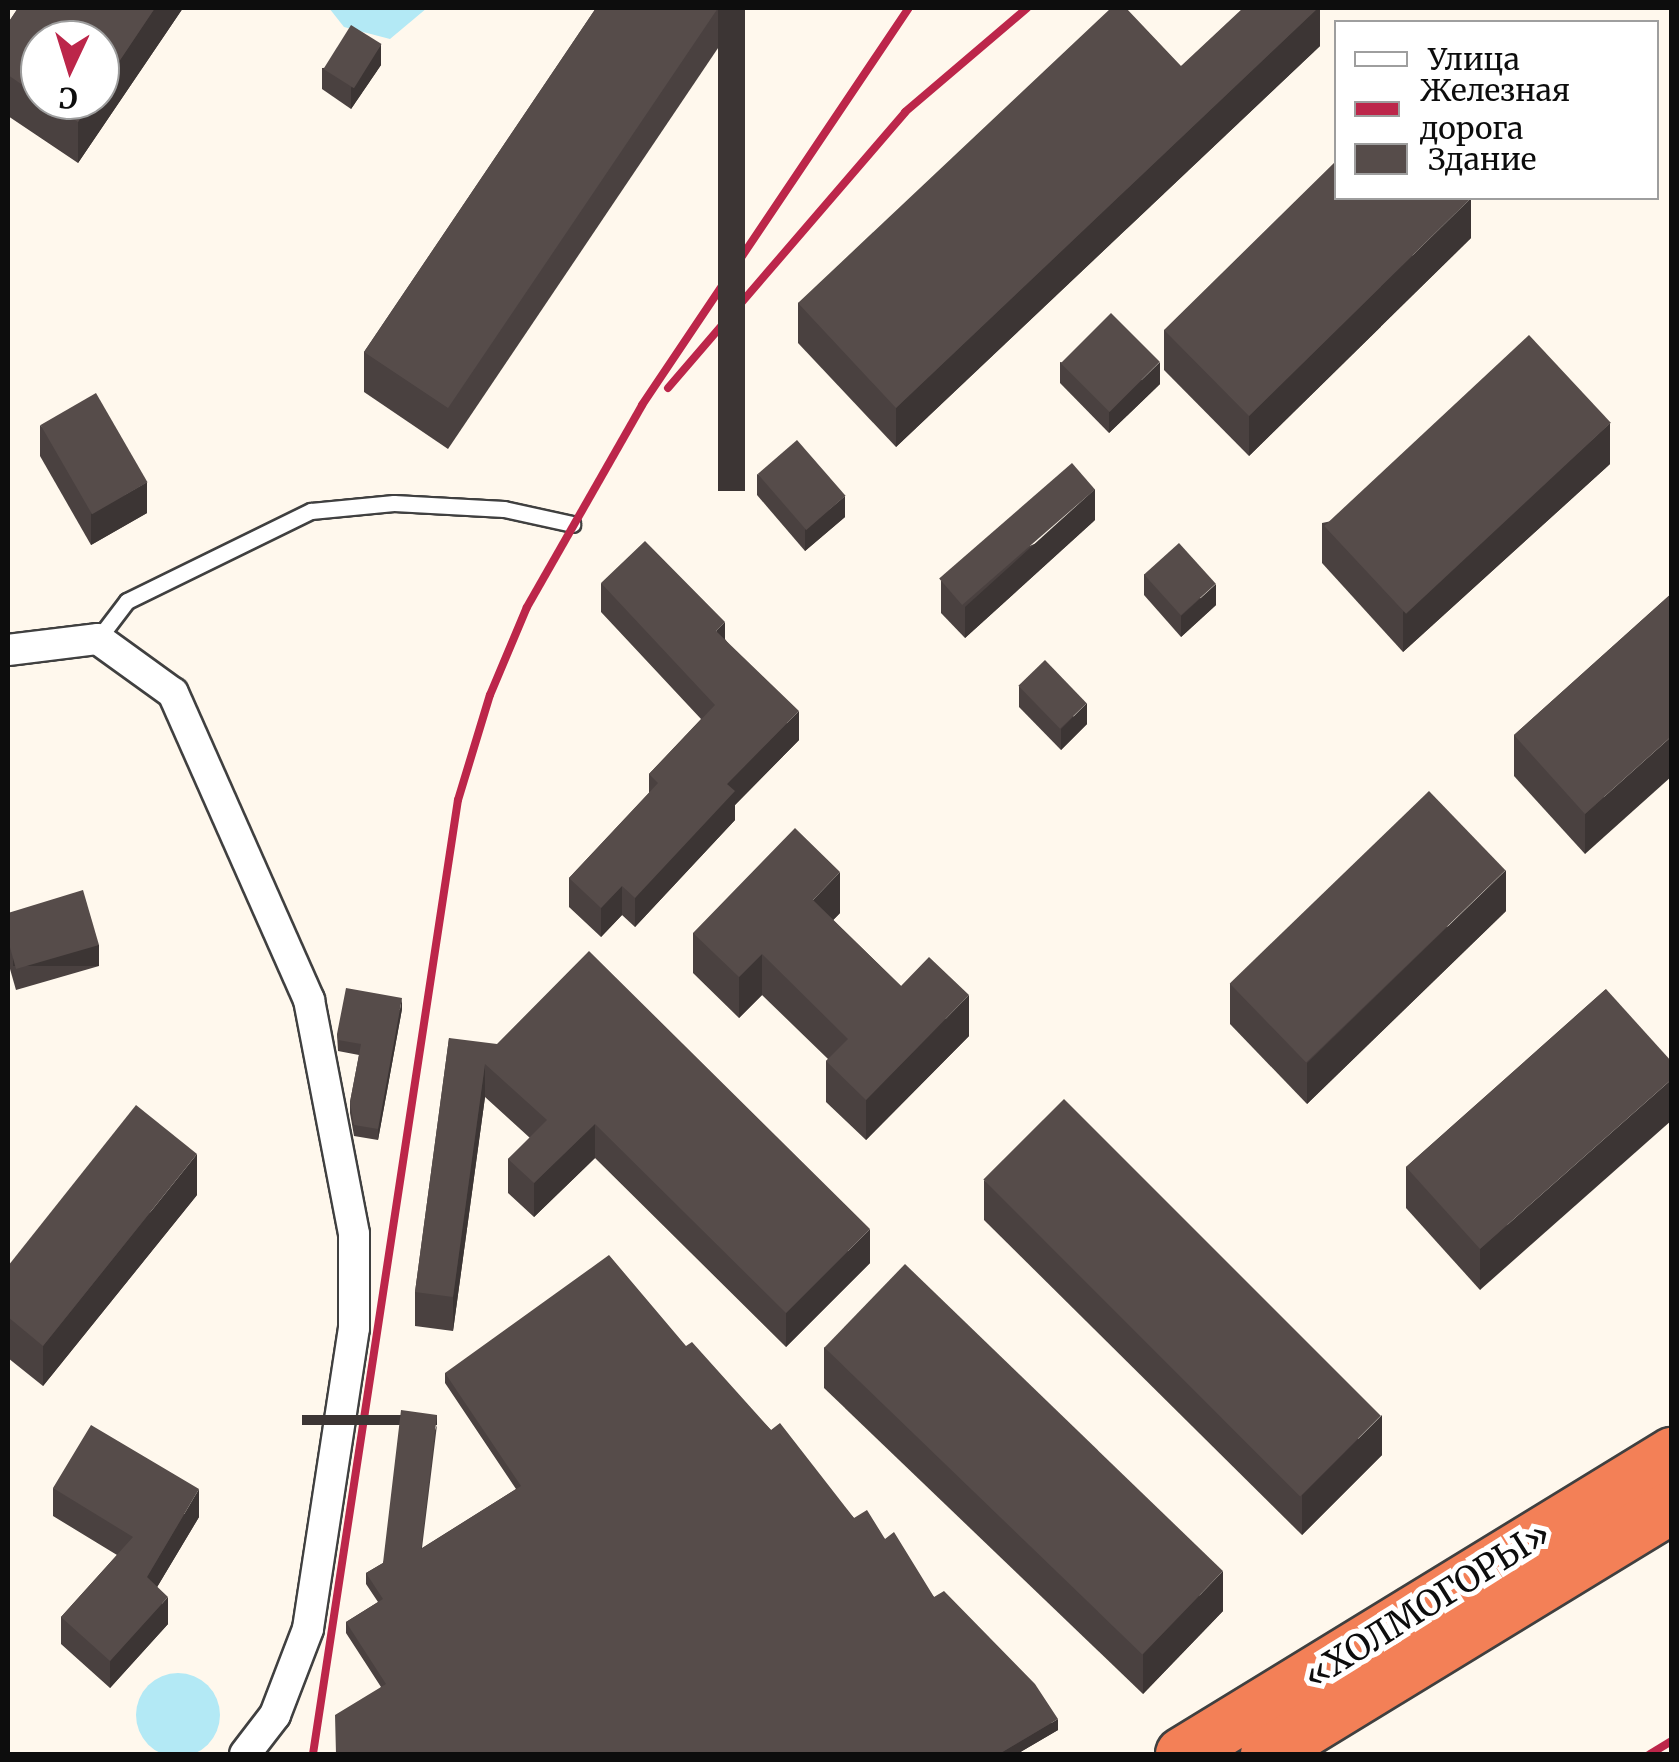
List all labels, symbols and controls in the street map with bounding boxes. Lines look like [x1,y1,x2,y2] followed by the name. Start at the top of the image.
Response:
[20,20,120,120] north arrow
[1334,20,1659,200] legend
[1428,40,1520,78] text: Улица
[1420,71,1570,147] text: Железная дорога
[58,79,79,117] text: С
[1428,140,1536,178] text: Здание
[1296,1512,1558,1698] street label: «ХОЛМОГОРЫ»

